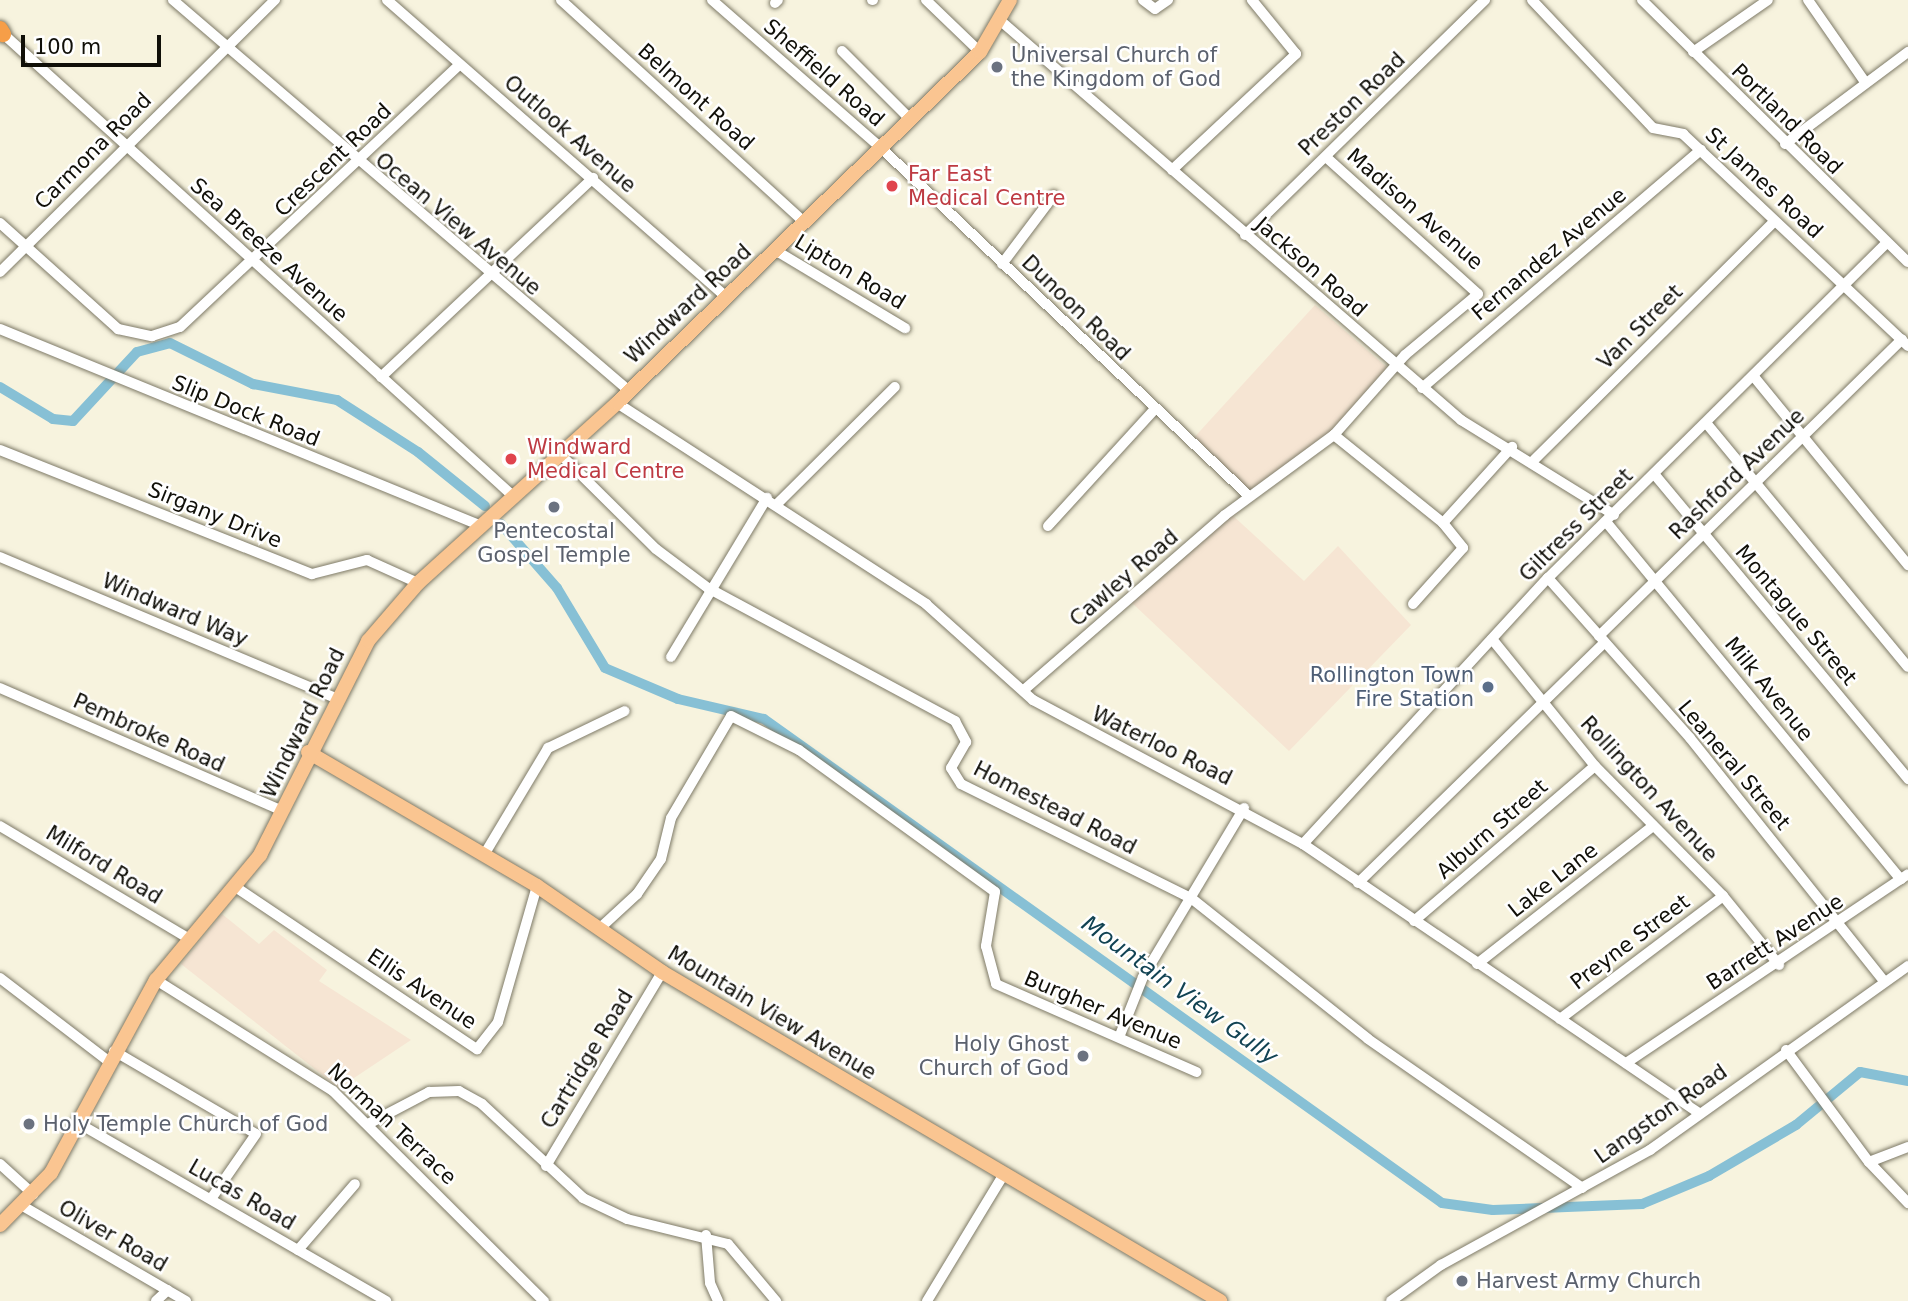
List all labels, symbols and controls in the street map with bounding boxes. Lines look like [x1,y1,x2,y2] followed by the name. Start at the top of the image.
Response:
[759,14,889,132] street label: Sheffield Road
[24,21,164,65] scale bar
[34,35,101,59] text: 100 m
[633,38,759,156] street label: Belmont Road
[1011,42,1221,92] place label: Universal Church of the Kingdom of God
[1294,47,1410,161] street label: Preston Road
[1726,58,1848,180] street label: Portland Road
[989,59,1005,75] marker: Universal Church of the Kingdom of God
[499,70,641,198] street label: Outlook Avenue
[29,87,157,215] street label: Carmona Road
[270,98,396,222] street label: Crescent Road
[1700,122,1828,244] street label: St James Road
[1342,143,1488,275] street label: Madison Avenue
[370,147,546,301] street label: Ocean View Avenue
[908,161,1065,211] place label: Far East Medical Centre
[185,173,353,327] street label: Sea Breeze Avenue
[882,176,902,196] marker: Far East Medical Centre
[1467,182,1631,326] street label: Fernandez Avenue
[1250,212,1372,322] street label: Jackson Road
[790,229,910,315] street label: Lipton Road
[620,239,756,369] street label: Windward Road
[1016,250,1136,366] street label: Dunoon Road
[1592,279,1688,375] street label: Van Street
[168,370,324,452] street label: Slip Dock Road
[1664,403,1810,545] street label: Rashford Avenue
[527,434,684,484] place label: Windward Medical Centre
[501,449,521,469] marker: Windward Medical Centre
[1514,463,1638,587] street label: Giltress Street
[144,477,286,553] street label: Sirgany Drive
[546,499,562,515] marker: Pentecostal Gospel Temple
[477,518,631,568] place label: Pentecostal Gospel Temple
[1065,524,1183,632] street label: Cawley Road
[1730,540,1862,690] street label: Montague Street
[98,568,252,652] street label: Windward Way
[1719,632,1819,746] street label: Milk Avenue
[256,644,350,802] street label: Windward Road
[1310,662,1474,712] place label: Rollington Town Fire Station
[1480,679,1496,695] marker: Rollington Town Fire Station
[69,688,229,778] street label: Pembroke Road
[1673,695,1795,835] street label: Leaneral Street
[1088,701,1236,791] street label: Waterloo Road
[1575,711,1723,867] street label: Rollington Avenue
[969,756,1141,860] street label: Homestead Road
[1431,774,1553,884] street label: Alburn Street
[41,820,167,910] street label: Milford Road
[1503,837,1603,923] street label: Lake Lane
[1702,888,1848,996] street label: Barrett Avenue
[1566,889,1694,995] street label: Preyne Street
[1077,910,1283,1070] water label: Mountain View Gully
[663,941,881,1085] street label: Mountain View Avenue
[363,943,481,1035] street label: Ellis Avenue
[1020,965,1186,1055] street label: Burgher Avenue
[536,985,638,1133] street label: Cartridge Road
[919,1031,1069,1081] place label: Holy Ghost Church of God
[1075,1048,1091,1064] marker: Holy Ghost Church of God
[323,1058,461,1190] street label: Norman Terrace
[1590,1059,1732,1169] street label: Langston Road
[43,1111,328,1137] place label: Holy Temple Church of God
[21,1116,37,1132] marker: Holy Temple Church of God
[184,1154,300,1236] street label: Lucas Road
[54,1195,172,1277] street label: Oliver Road
[1476,1268,1701,1294] place label: Harvest Army Church
[1454,1273,1470,1289] marker: Harvest Army Church

